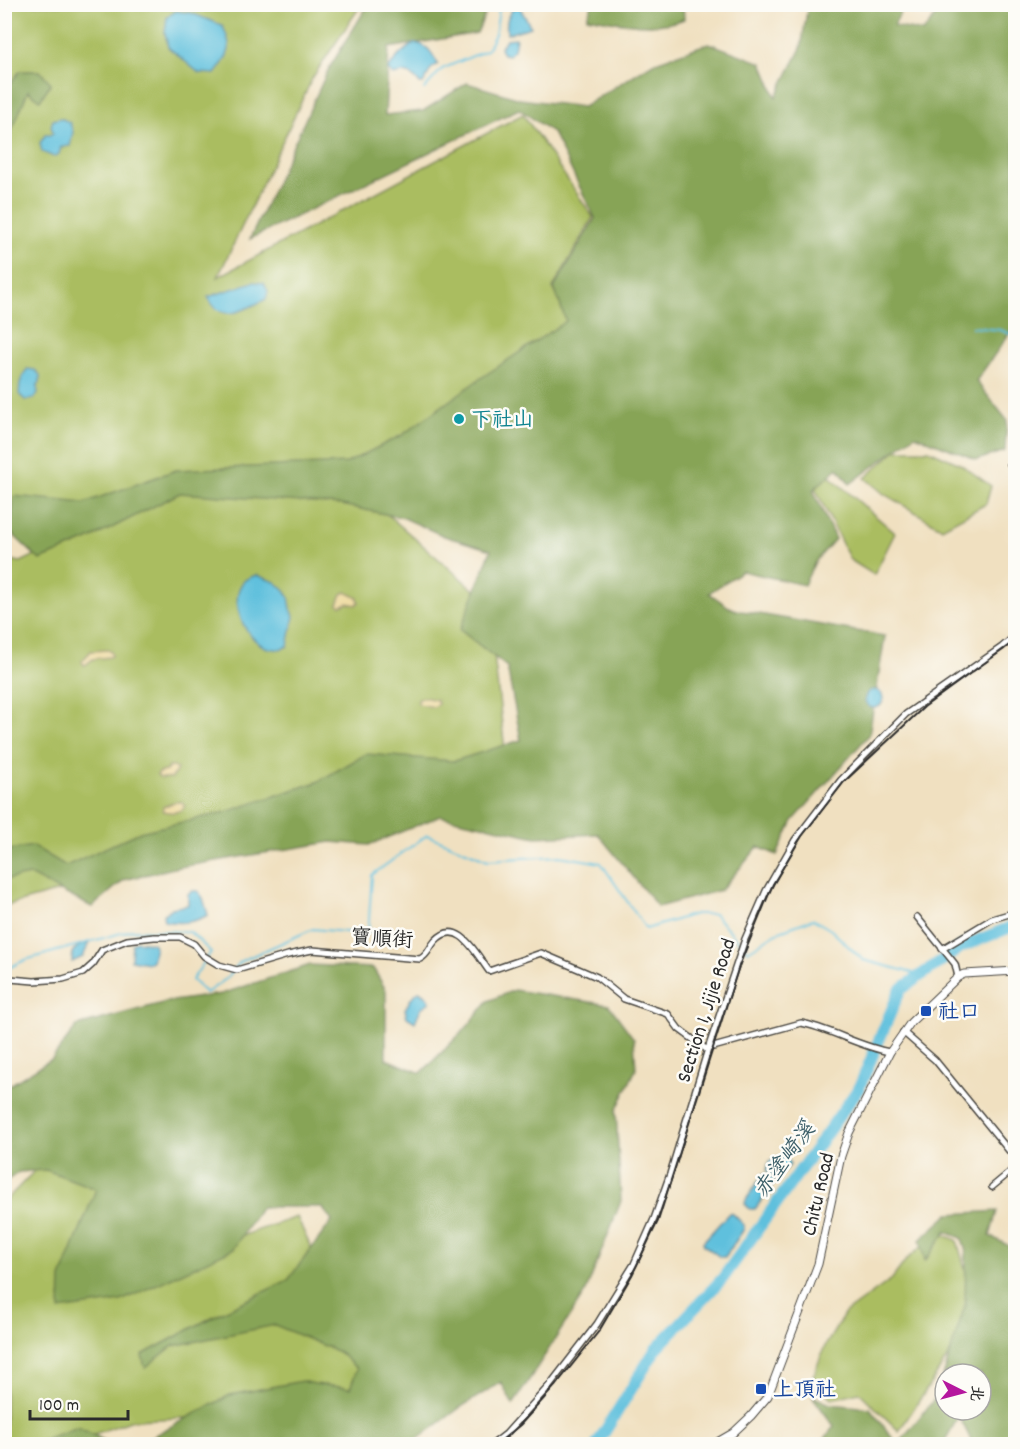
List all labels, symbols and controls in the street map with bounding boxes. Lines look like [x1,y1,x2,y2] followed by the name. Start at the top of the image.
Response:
[471,407,534,437] place label: 下社山
[452,412,466,426] marker: 下社山
[350,924,414,958] street label: 寶順街
[670,935,745,1087] street label: Section 1, Jijie Road
[938,999,980,1029] place label: 社口
[919,1004,933,1018] marker: 社口
[747,1116,825,1206] water label: 赤塗崎溪
[796,1150,844,1239] street label: Chitu Road
[933,1362,993,1422] north arrow
[773,1377,836,1407] place label: 上頂社
[754,1382,768,1396] marker: 上頂社
[30,1383,128,1421] scale bar
[963,1384,988,1402] text: 北
[39,1394,79,1419] text: 100 m

